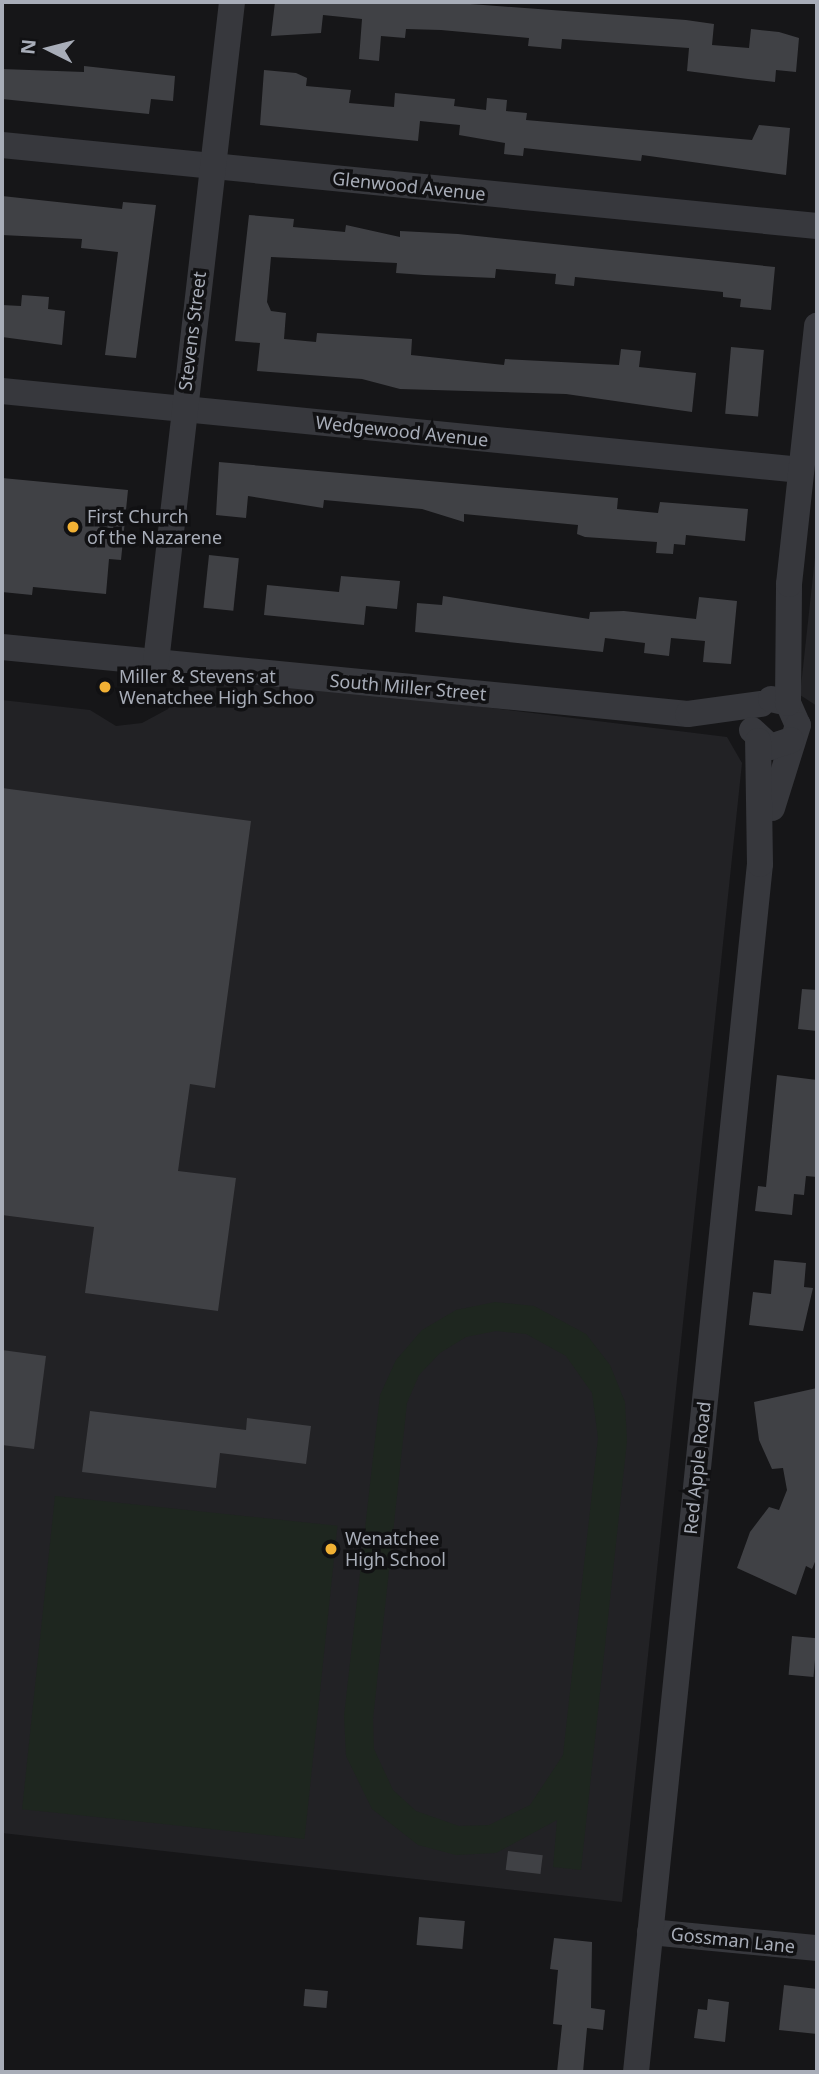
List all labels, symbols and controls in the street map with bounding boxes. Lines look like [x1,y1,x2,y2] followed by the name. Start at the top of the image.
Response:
[14,14,84,84] north arrow
[14,38,42,56] text: N
[331,167,487,205] street label: Glenwood Avenue
[174,270,210,392] street label: Stevens Street
[315,411,489,451] street label: Wedgewood Avenue
[87,506,222,548] place label: First Church of the Nazarene
[65,519,81,535] marker: First Church of the Nazarene
[119,666,314,708] place label: Miller & Stevens at Wenatchee High Schoo
[329,669,487,705] street label: South Miller Street
[97,679,113,695] marker: Miller & Stevens at Wenatchee High Schoo
[679,1401,715,1535] street label: Red Apple Road
[345,1528,446,1570] place label: Wenatchee High School
[323,1541,339,1557] marker: Wenatchee High School
[670,1923,796,1957] street label: Gossman Lane

